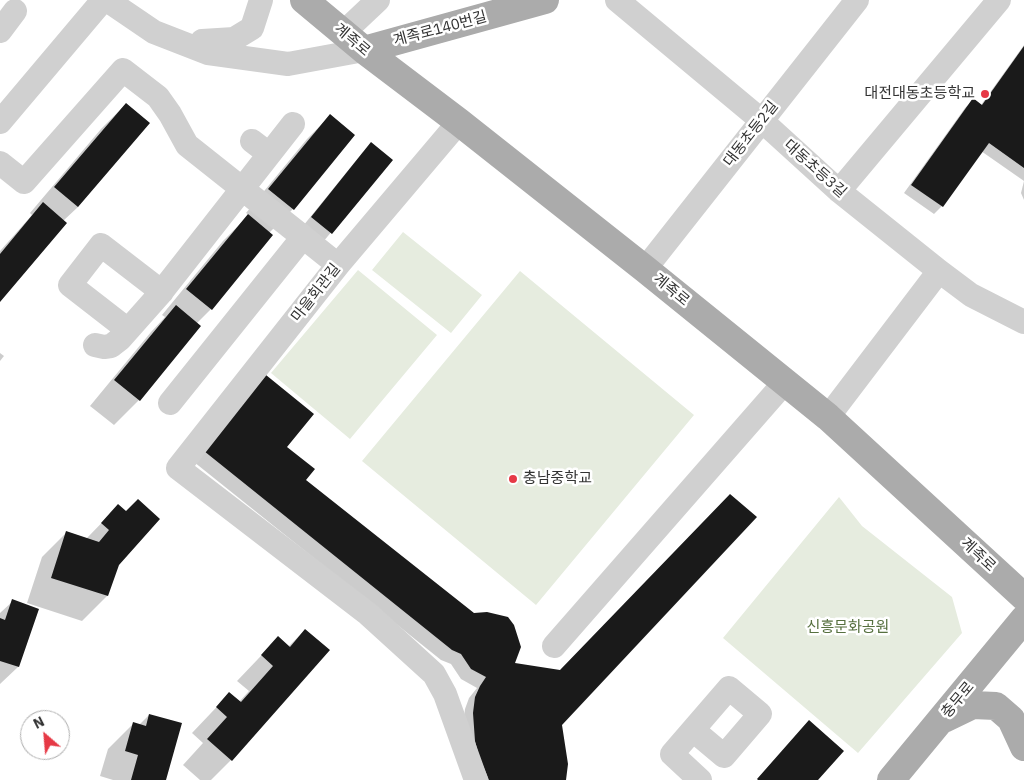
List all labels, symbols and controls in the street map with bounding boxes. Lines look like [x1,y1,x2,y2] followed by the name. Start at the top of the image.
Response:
[391,8,489,50] street label: 계족로140번길
[330,20,374,60] street label: 계족로
[865,85,975,103] place label: 대전대동초등학교
[979,88,991,100] marker: 대전대동초등학교
[720,98,782,170] street label: 대동초등2길
[780,136,850,202] street label: 대동초등3길
[288,260,344,326] street label: 마을회관길
[649,270,693,310] street label: 계족로
[523,470,592,488] place label: 충남중학교
[507,473,519,485] marker: 충남중학교
[957,534,999,576] street label: 계족로
[807,619,889,637] park label: 신흥문화공원
[938,678,978,722] street label: 충무로
[20,710,70,760] north arrow
[30,712,47,733] text: N

